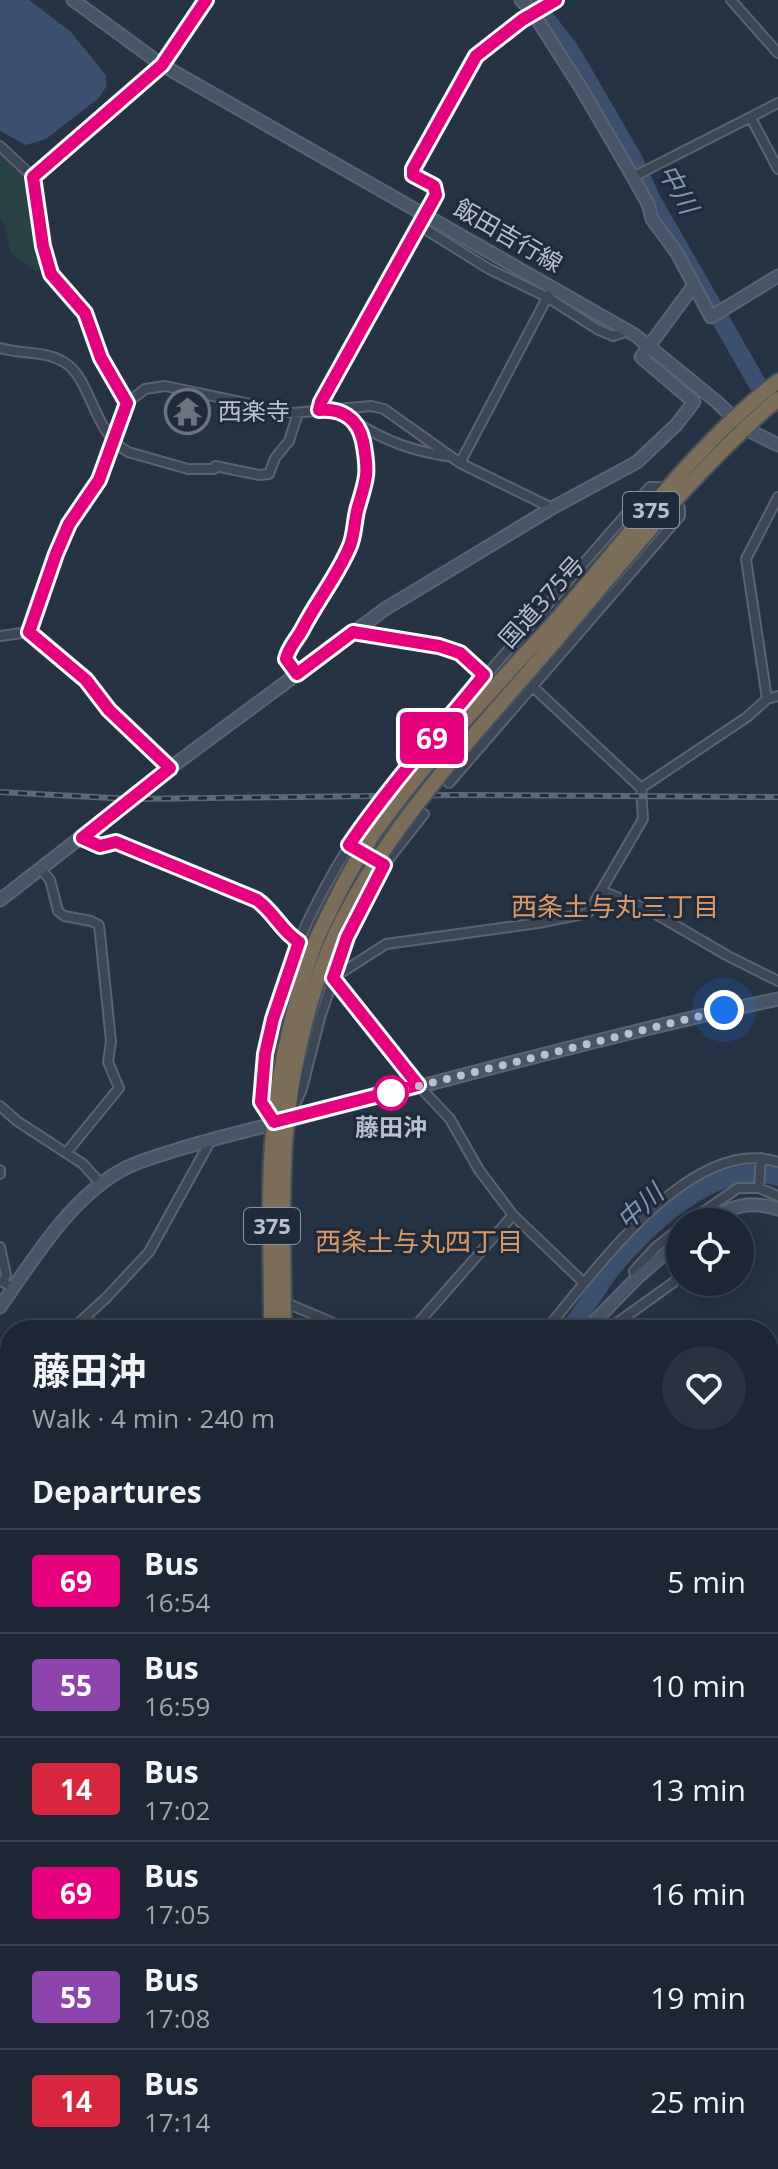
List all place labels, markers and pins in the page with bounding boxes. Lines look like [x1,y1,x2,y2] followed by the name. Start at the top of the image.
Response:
[163,388,211,436] temple icon: 西楽寺
[218,394,290,427] place label: 西楽寺
[374,1076,408,1110] marker: 藤田沖
[355,1110,427,1143] place label: 藤田沖

